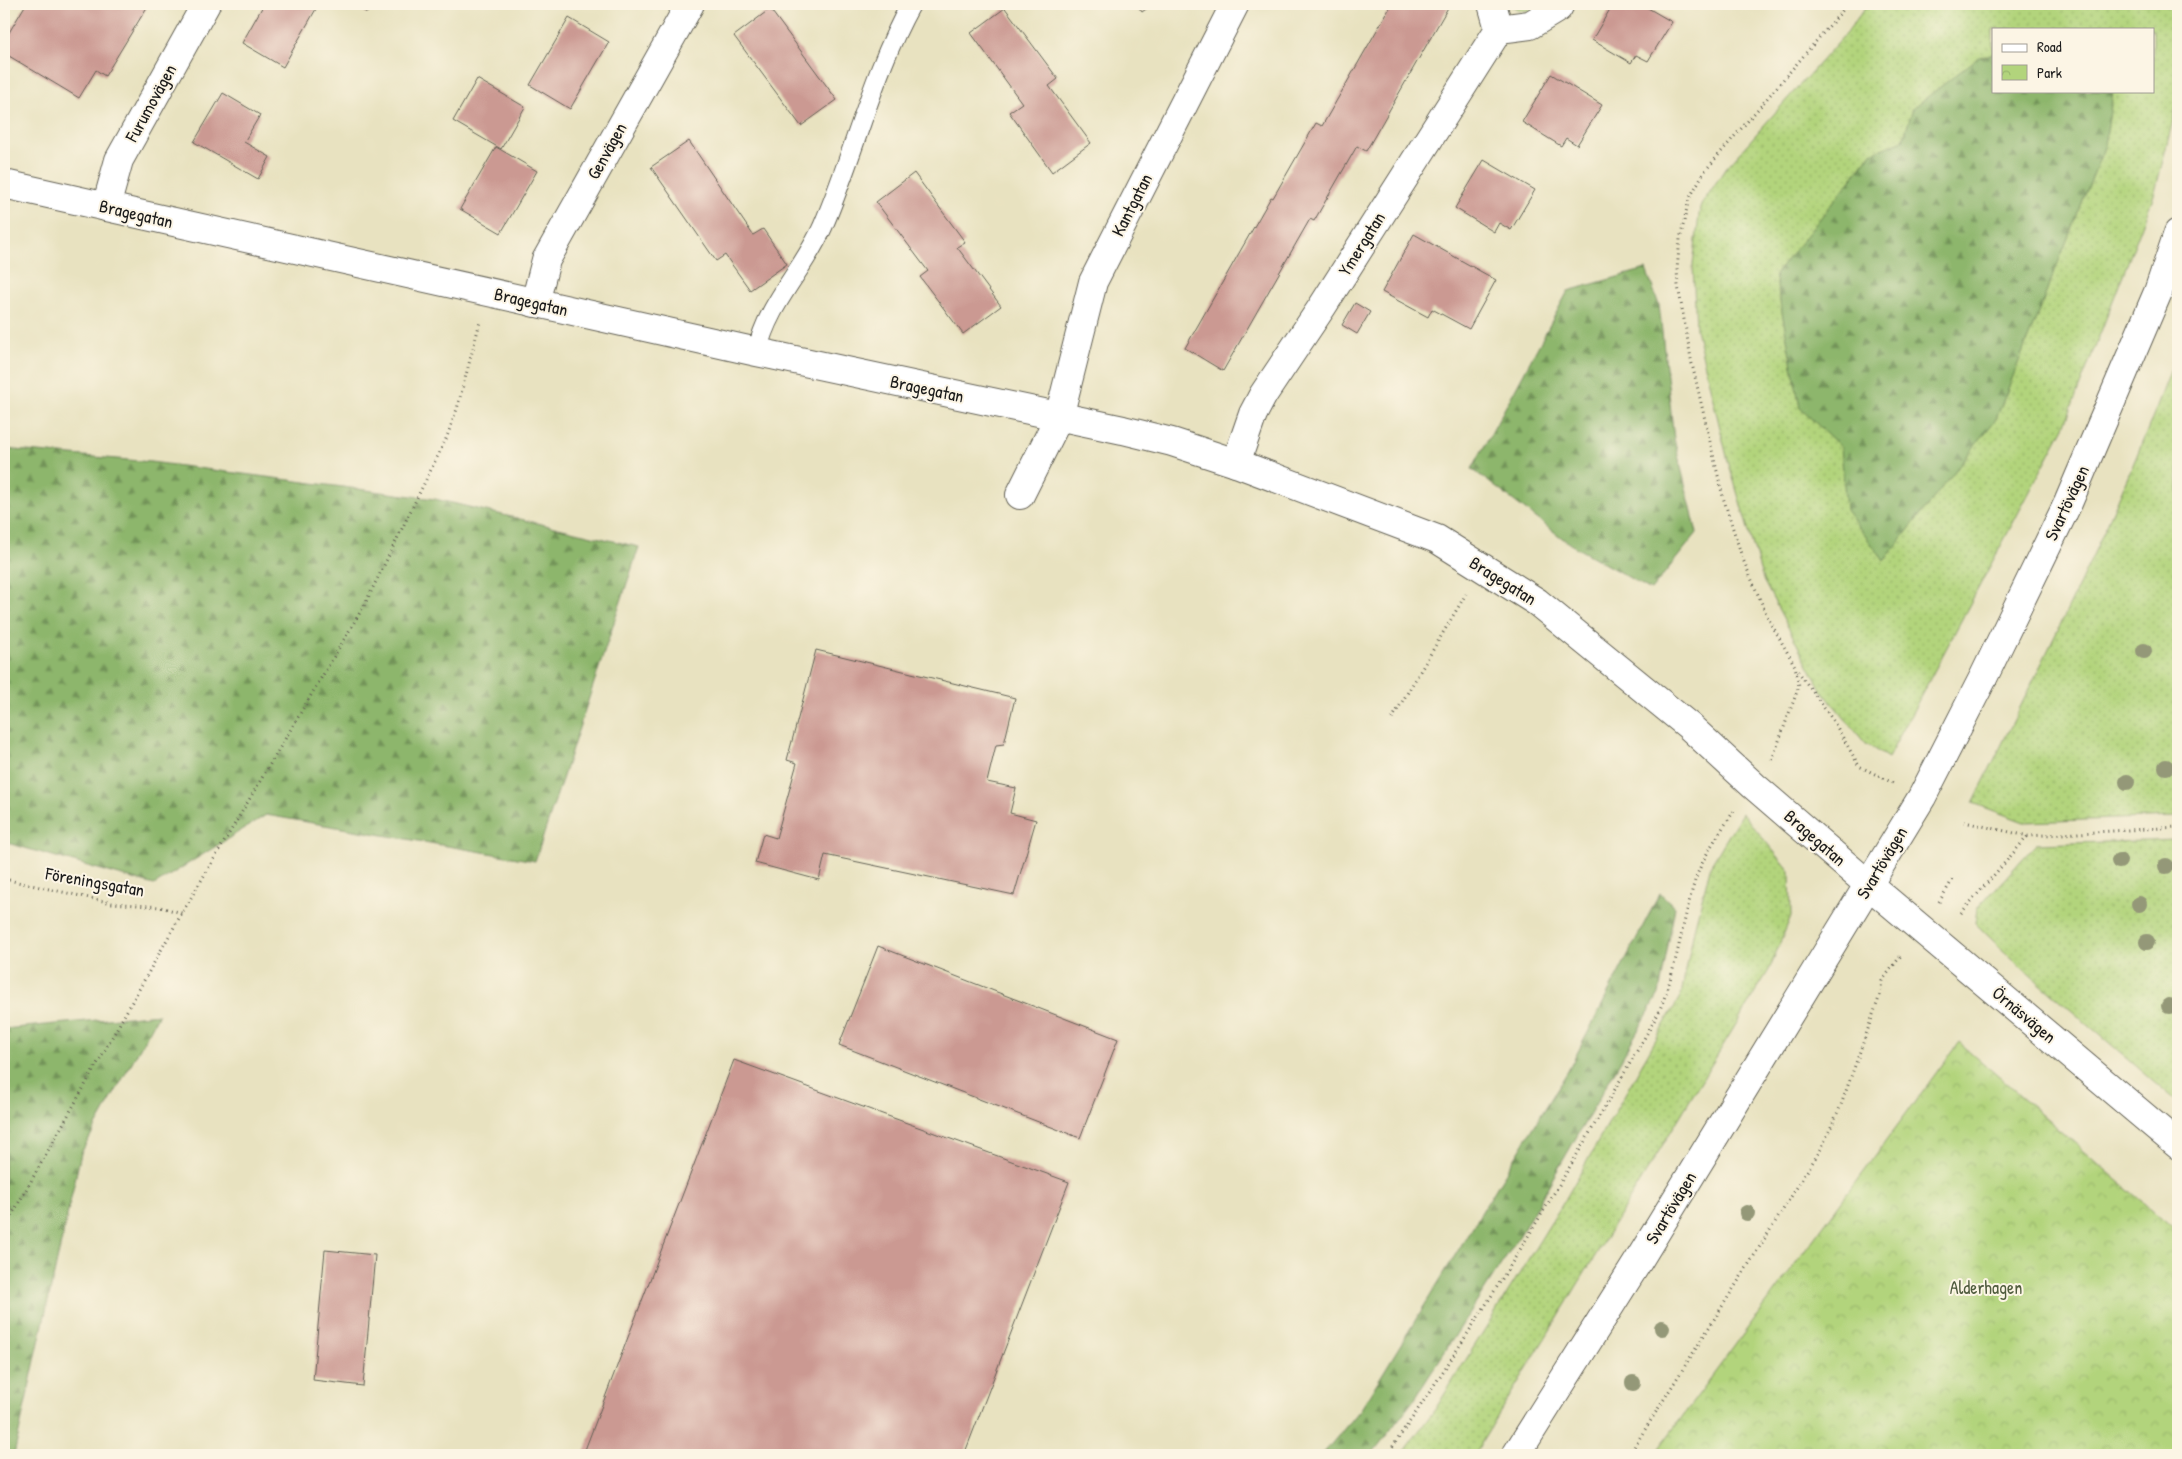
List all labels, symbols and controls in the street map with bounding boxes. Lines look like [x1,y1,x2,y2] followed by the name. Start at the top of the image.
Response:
[1992,28,2154,92] legend
[2037,36,2062,57] text: Road
[119,59,182,147] street label: Furumovägen
[2037,62,2062,83] text: Park
[581,118,632,184] street label: Genvägen
[1105,169,1158,240] street label: Kantgatan
[97,193,175,234] street label: Bragegatan
[1332,207,1391,280] street label: Ymergatan
[492,281,570,322] street label: Bragegatan
[888,369,966,409] street label: Bragegatan
[2038,461,2095,545] street label: Svartövägen
[1465,550,1542,611] street label: Bragegatan
[1779,804,1852,872] street label: Bragegatan
[1850,822,1913,904] street label: Svartövägen
[43,860,146,902] street label: Föreningsgatan
[1987,980,2062,1049] street label: Örnäsvägen
[1639,1167,1702,1249] street label: Svartövägen
[1950,1275,2022,1300] park label: Alderhagen

